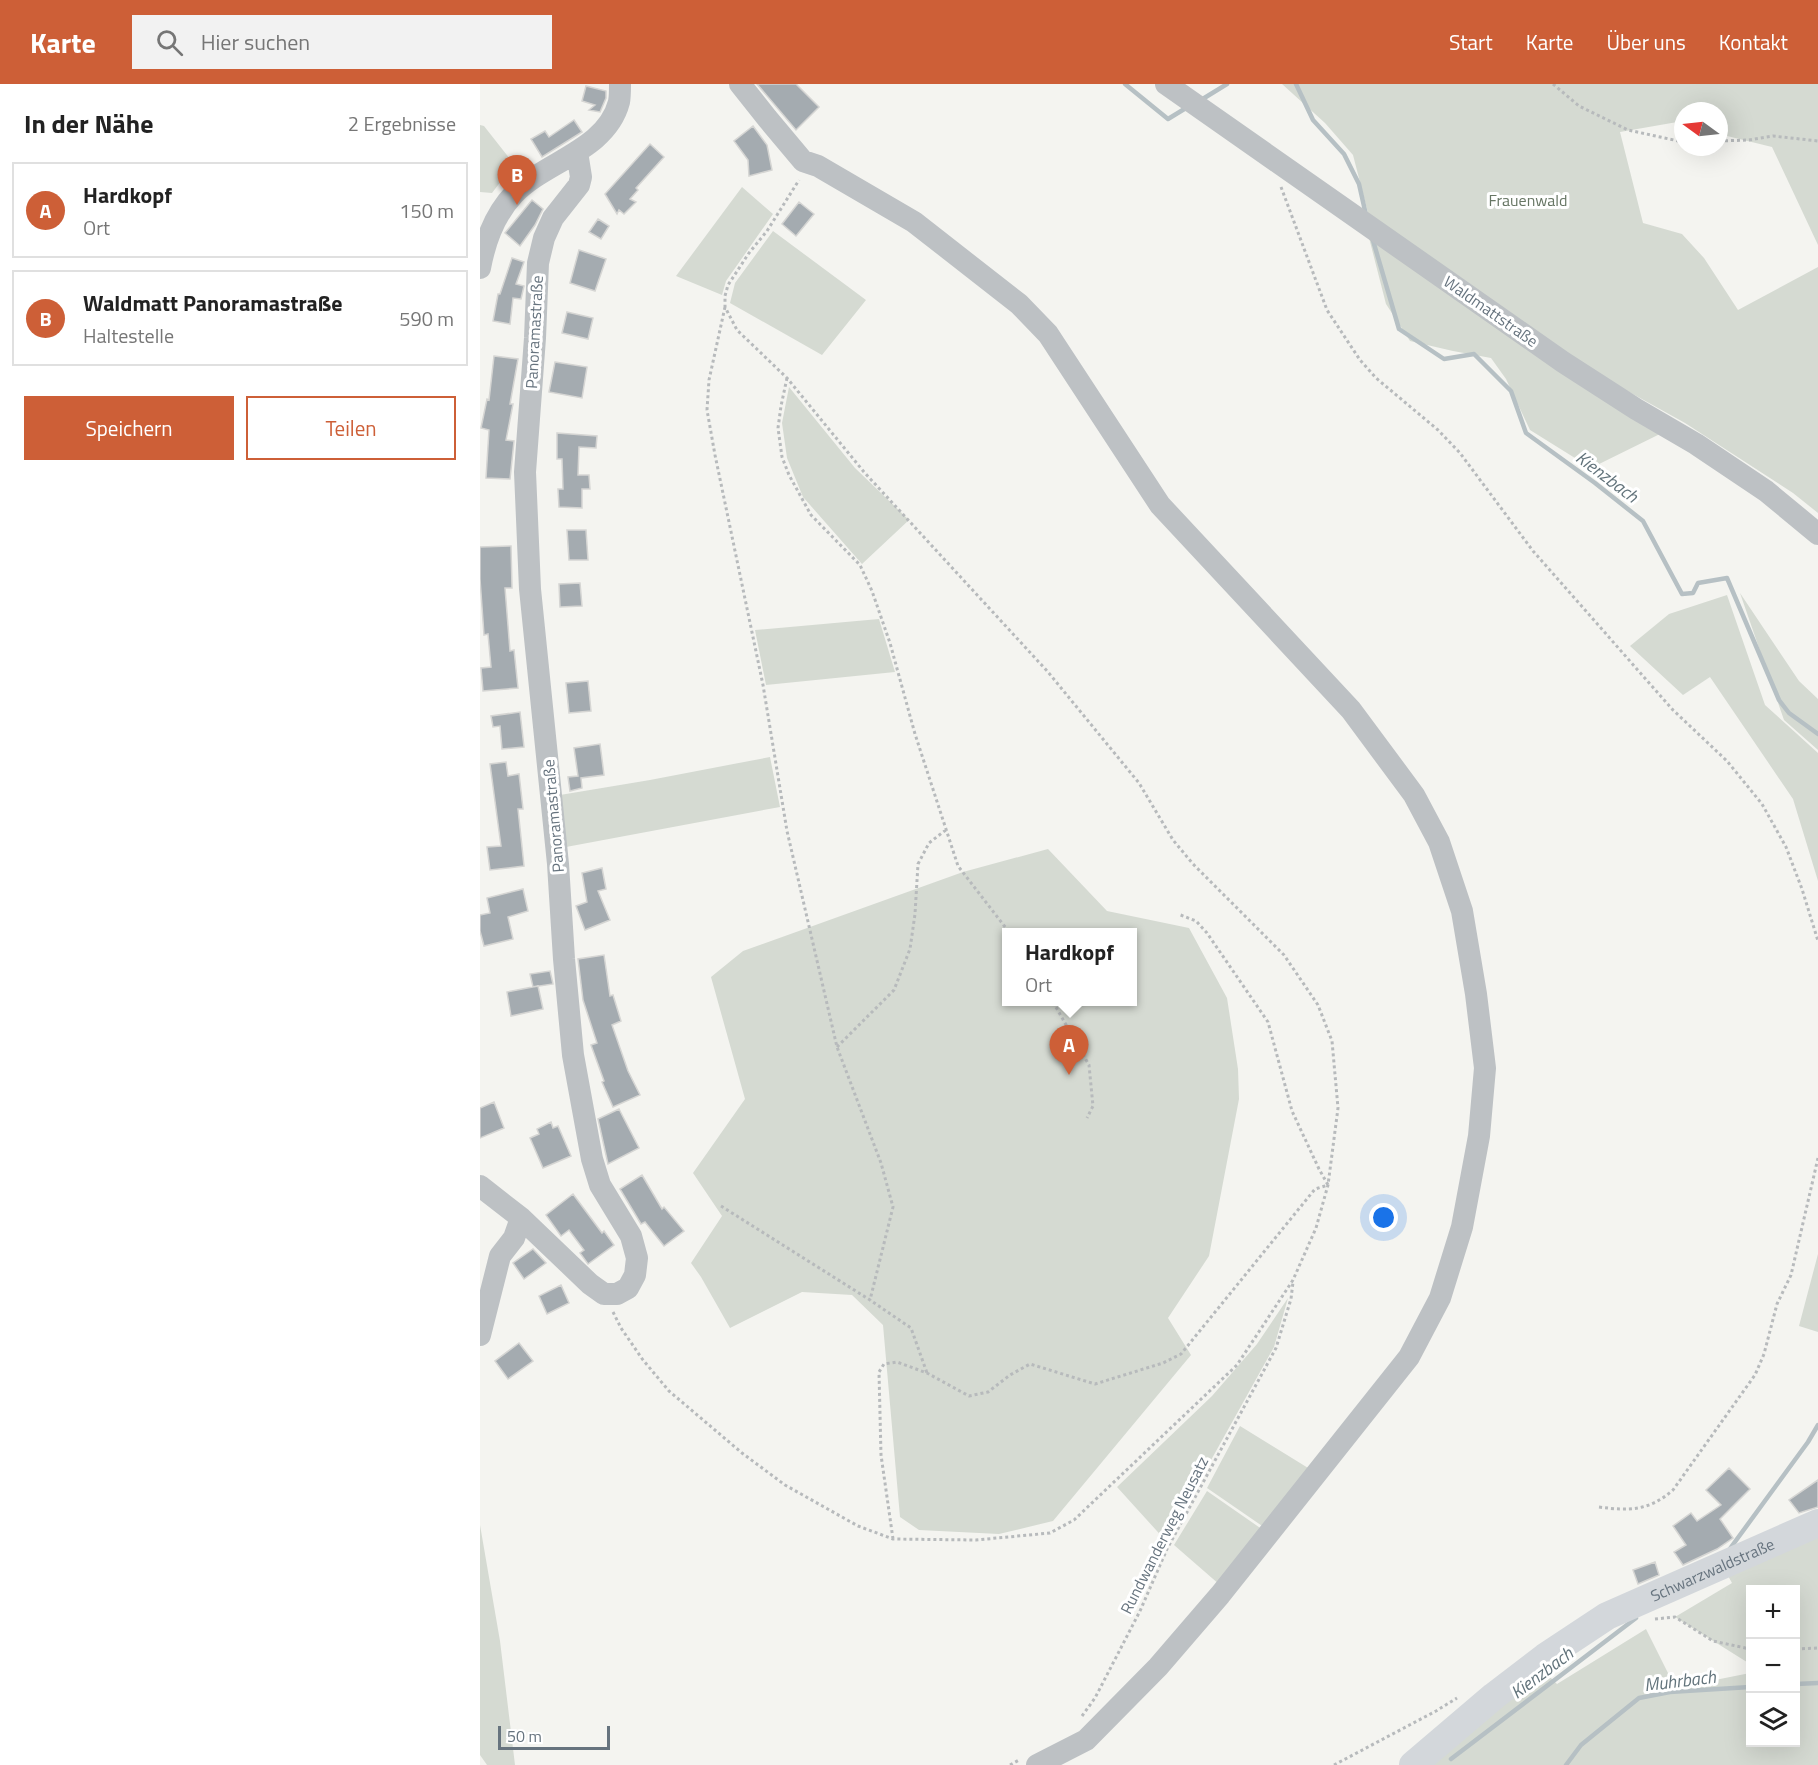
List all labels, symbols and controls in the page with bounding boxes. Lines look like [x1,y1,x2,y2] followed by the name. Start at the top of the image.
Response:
[132,15,552,69] search box
[30,21,96,64] text: Karte
[201,25,310,59] text: Hier suchen
[153,26,186,59] icon: search
[1449,26,1493,58] text: Start
[1526,26,1573,58] text: Karte
[1606,26,1686,58] text: Über uns
[1719,26,1788,58] text: Kontakt
[1674,102,1728,156] north arrow
[24,104,153,143] text: In der Nähe
[348,108,456,139] text: 2 Ergebnisse
[498,156,537,205] pin: B
[83,178,172,212] text: Hardkopf
[1488,188,1568,212] park label: Frauenwald
[39,195,52,226] text: A
[399,195,454,226] text: 150 m
[83,212,110,243] text: Ort
[1439,269,1543,353] street label: Waldmattstraße
[519,275,549,389] street label: Panoramastraße
[83,286,343,320] text: Waldmatt Panoramastraße
[39,303,52,334] text: B
[399,303,454,334] text: 590 m
[83,320,174,351] text: Haltestelle
[24,396,234,460] button: Speichern
[246,396,456,460] button: Teilen
[1570,444,1645,510] water label: Kienzbach
[536,759,570,873] street label: Panoramastraße
[1002,928,1137,1006] popup
[1025,935,1114,969] text: Hardkopf
[1025,969,1052,1000] text: Ort
[1050,1026,1088,1075] pin: A
[1369,1203,1398,1232] your location
[1114,1452,1214,1618] street label: Rundwanderweg Neusatz
[1646,1532,1778,1607] street label: Schwarzwaldstraße
[1746,1585,1800,1747] map controls
[1746,1585,1800,1639] button: +
[1746,1639,1800,1693] button: −
[1505,1640,1579,1705] water label: Kienzbach
[1643,1663,1718,1698] water label: Muhrbach
[1746,1693,1800,1747] button: layers
[498,1723,610,1750] scale bar
[507,1724,542,1748] text: 50 m

